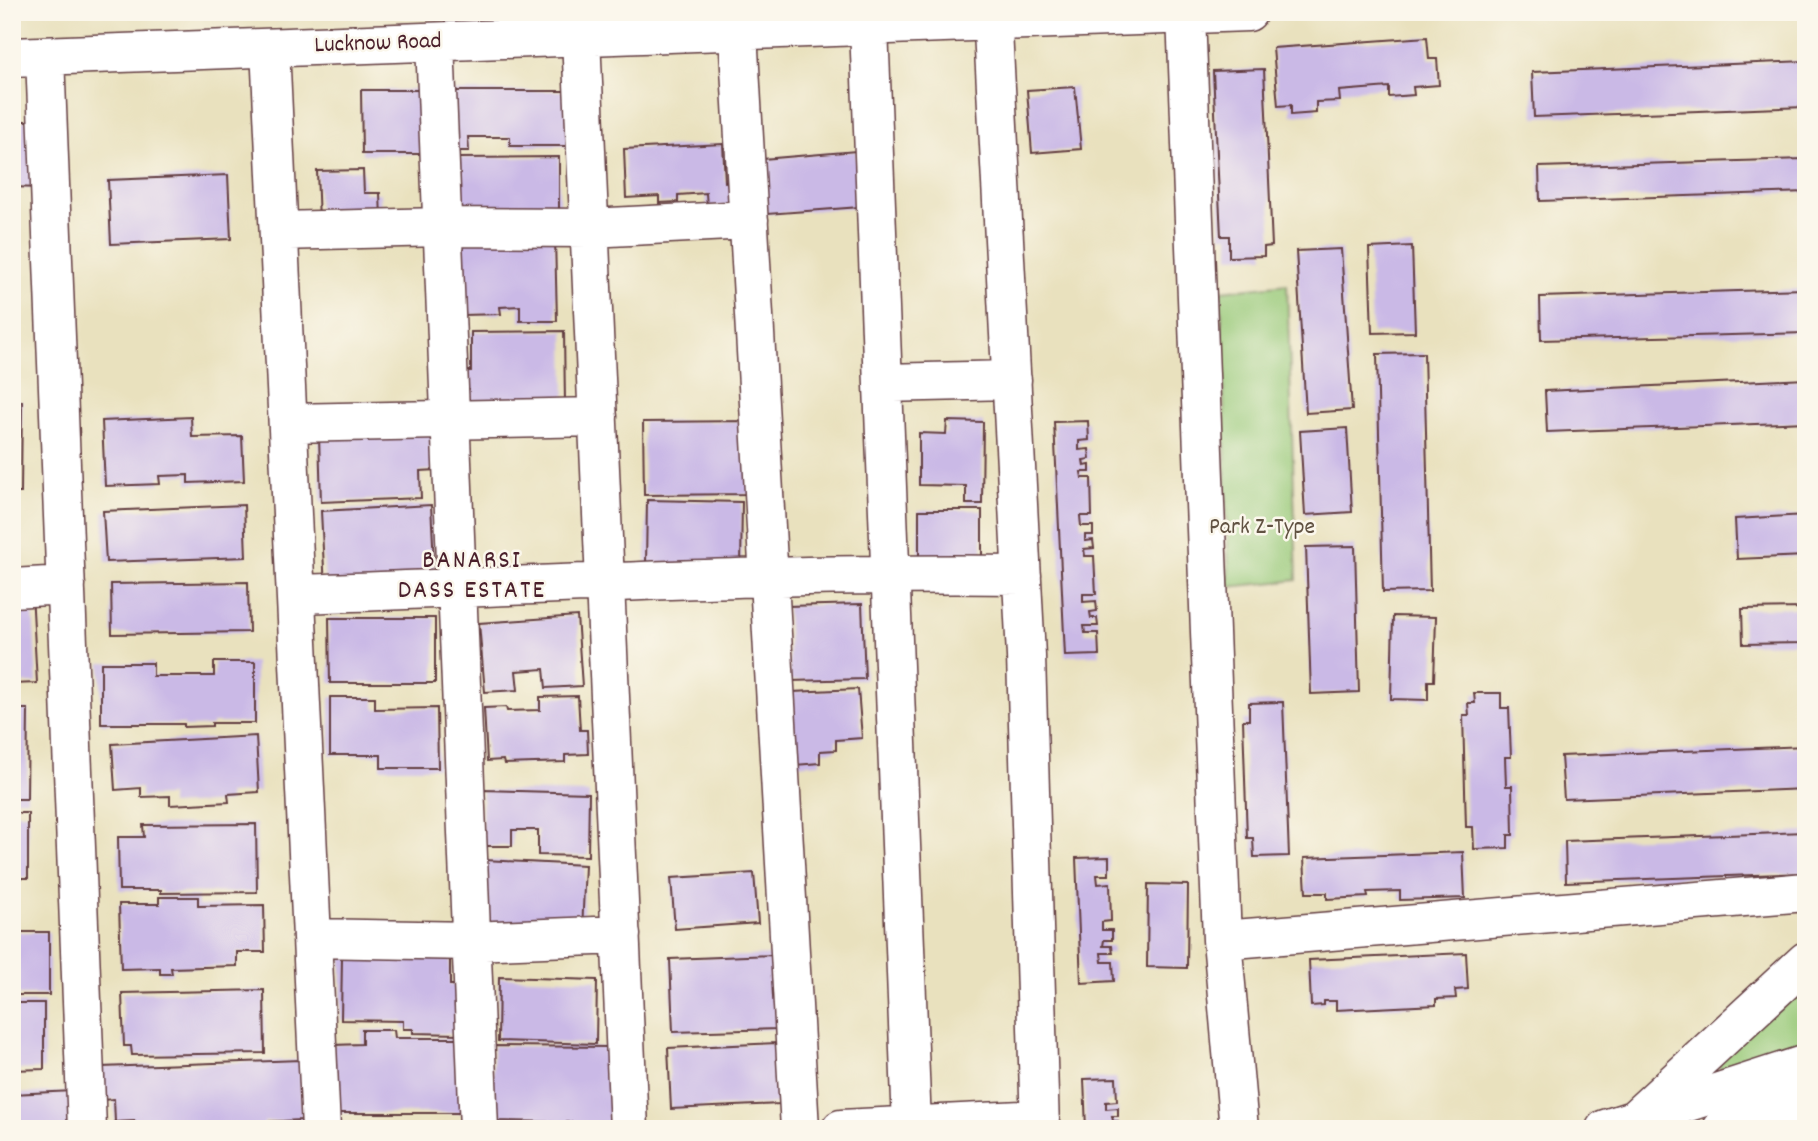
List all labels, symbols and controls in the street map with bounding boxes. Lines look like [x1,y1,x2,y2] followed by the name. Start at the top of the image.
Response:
[314,25,442,63] street label: Lucknow Road
[1209,511,1315,545] park label: Park Z-Type
[398,543,546,610] district label: BANARSI DASS ESTATE

